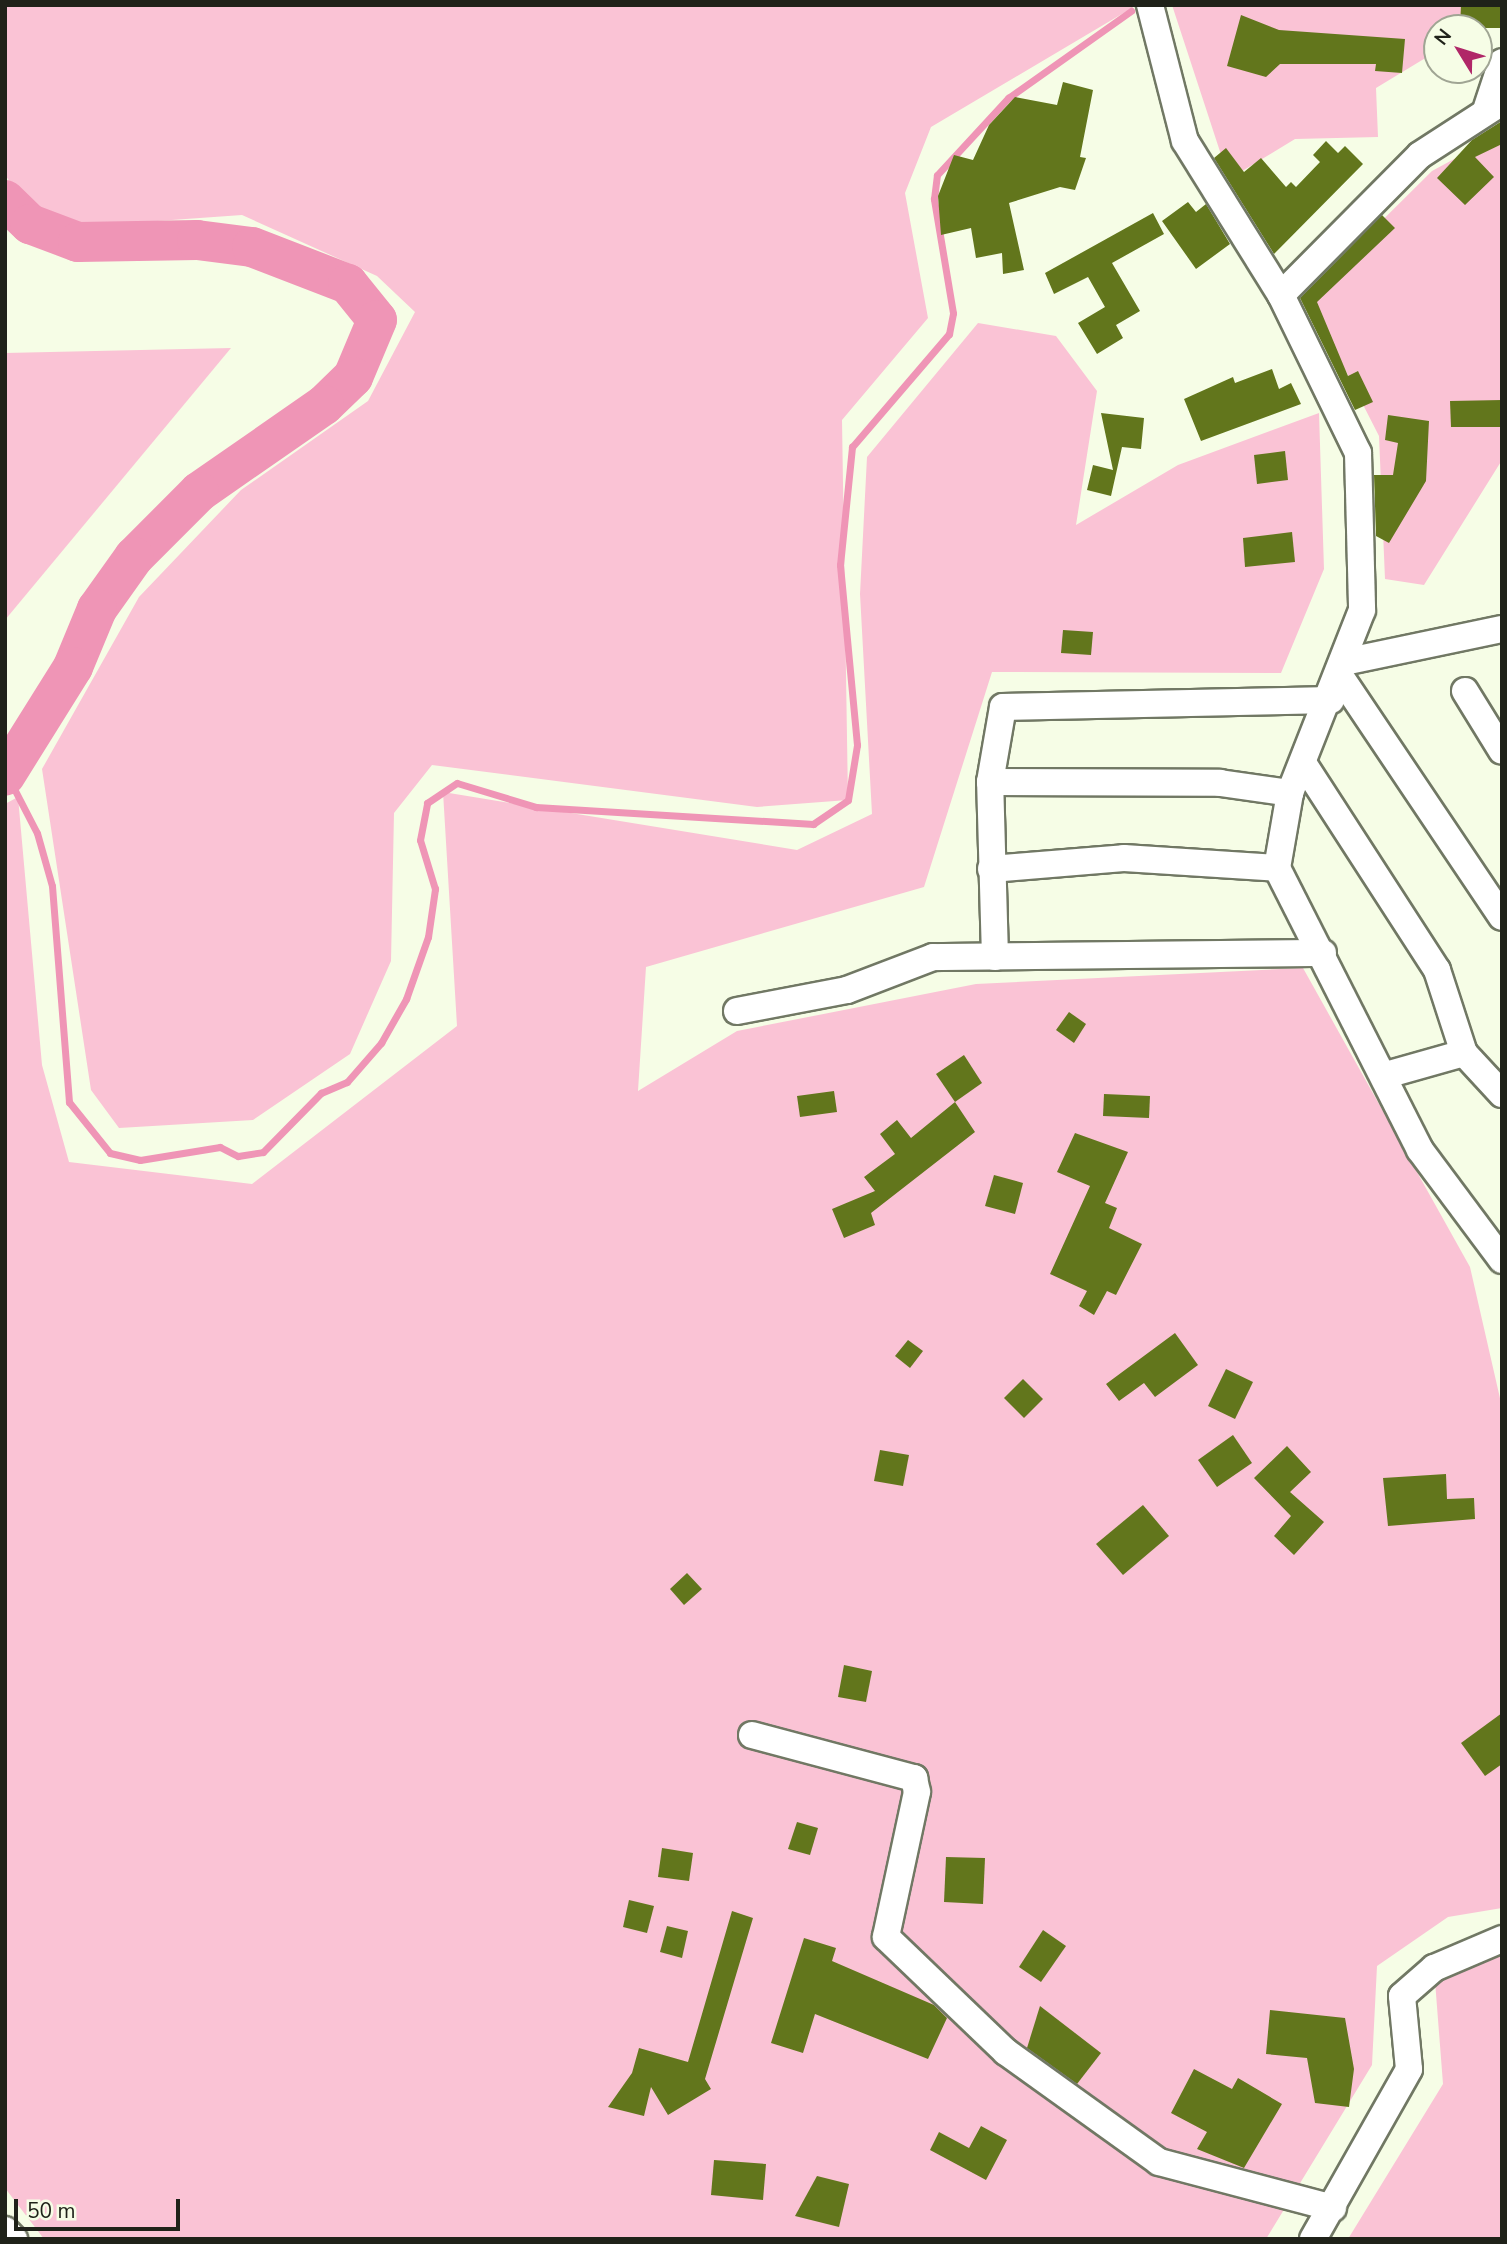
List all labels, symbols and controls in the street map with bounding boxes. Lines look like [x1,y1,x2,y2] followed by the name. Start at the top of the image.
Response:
[1423,14,1493,84] north arrow
[1428,24,1458,51] text: N
[18,2184,184,2228] scale bar
[27,2197,76,2225] text: 50 m

